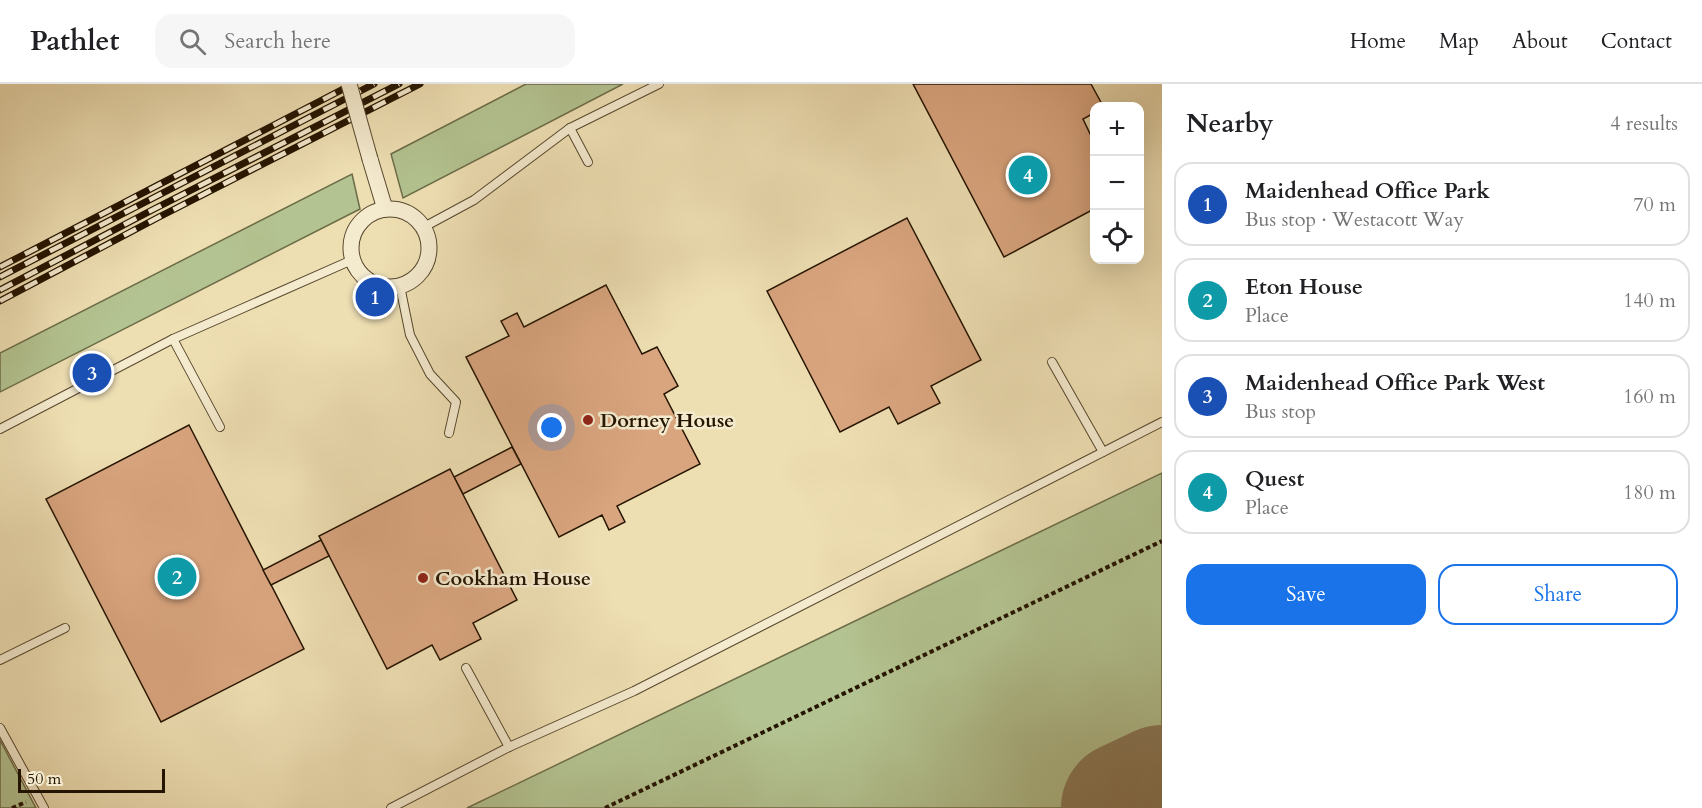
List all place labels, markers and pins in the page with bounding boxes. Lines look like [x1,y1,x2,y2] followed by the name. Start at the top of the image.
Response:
[1008,152,1048,197] pin: 4
[356,274,394,320] pin: 1
[72,350,112,396] pin: 3
[600,407,734,434] place label: Dorney House
[581,413,595,427] marker: Dorney House
[158,554,196,600] pin: 2
[435,565,591,592] place label: Cookham House
[416,571,430,585] marker: Cookham House

